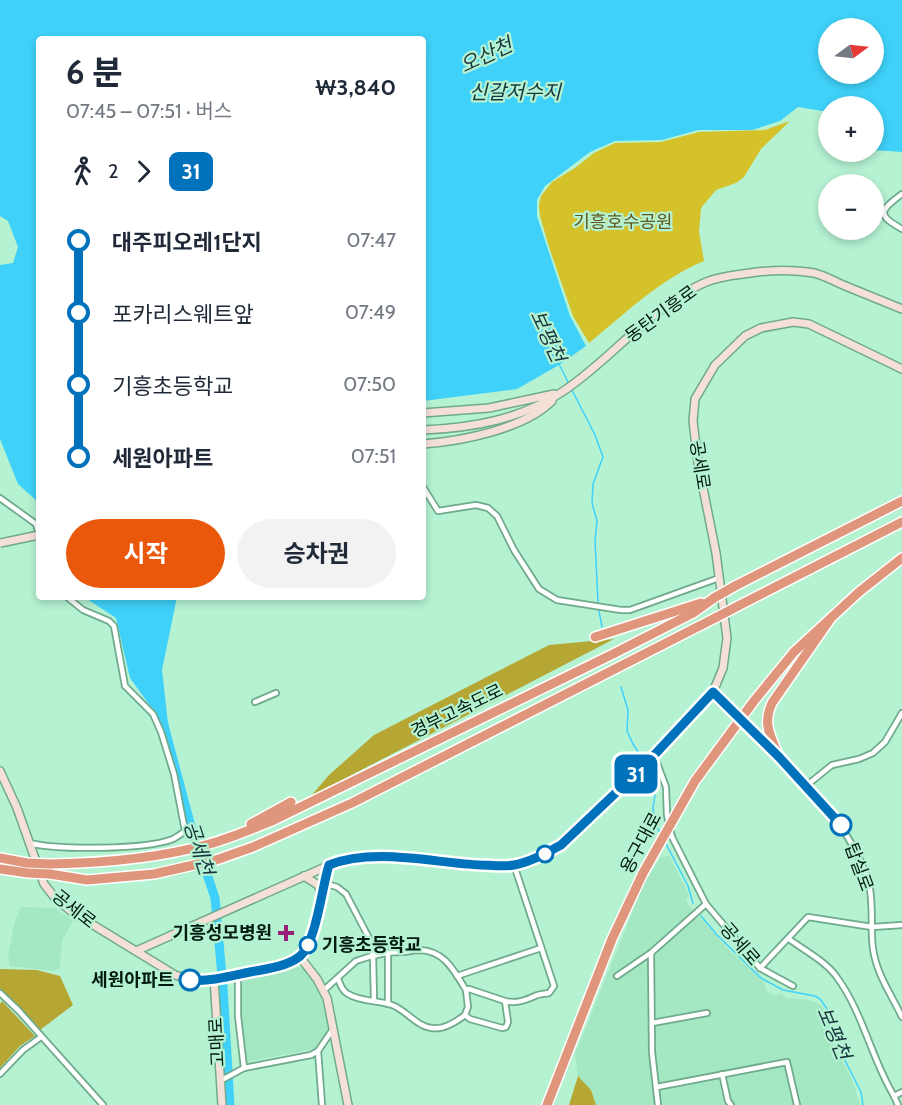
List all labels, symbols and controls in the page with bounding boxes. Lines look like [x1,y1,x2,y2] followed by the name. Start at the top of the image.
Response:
[818,18,884,84] north arrow
[818,18,884,240] map controls
[456,31,518,78] water label: 오산천
[66,52,122,92] text: 6 분
[315,74,396,101] text: ₩3,840
[469,80,563,104] water label: 신갈저수지
[818,96,884,162] button: +
[66,99,232,123] text: 07:45 – 07:51 · 버스
[66,155,99,188] icon: walk
[127,155,160,188] icon: forward
[108,159,118,183] text: 2
[181,159,201,184] text: 31
[818,174,884,240] button: −
[573,211,673,233] park label: 기흥호수공원
[346,228,396,252] text: 07:47
[112,229,262,256] text: 대주피오레1단지
[621,281,701,347] street label: 동탄기흥로
[345,300,396,324] text: 07:49
[112,301,254,328] text: 포카리스웨트앞
[525,306,572,368] water label: 보평천
[343,372,396,396] text: 07:50
[112,373,233,400] text: 기흥초등학교
[685,439,715,491] street label: 공세로
[351,444,396,468] text: 07:51
[112,445,213,472] text: 세원아파트
[66,519,225,588] button: 시작
[237,519,396,588] button: 승차권
[408,679,506,743] street label: 경부고속도로
[609,754,663,794] line badge: 31
[626,762,646,787] text: 31
[616,809,666,877] street label: 용구대로
[830,814,852,836] unlabelled marker
[179,818,220,880] water label: 공세천
[840,840,878,894] street label: 탑실로
[536,845,554,863] unlabelled marker
[48,885,100,933] street label: 공세로
[715,918,765,970] street label: 공세로
[173,922,272,944] place label: 기흥성모병원
[277,924,295,942] marker: 기흥성모병원
[322,934,421,956] place label: 기흥초등학교
[299,936,317,954] marker: 기흥초등학교
[91,969,174,991] place label: 세원아파트
[179,969,201,991] marker: 세원아파트
[812,1003,857,1065] water label: 보평천
[205,1017,229,1067] street label: 고매로

